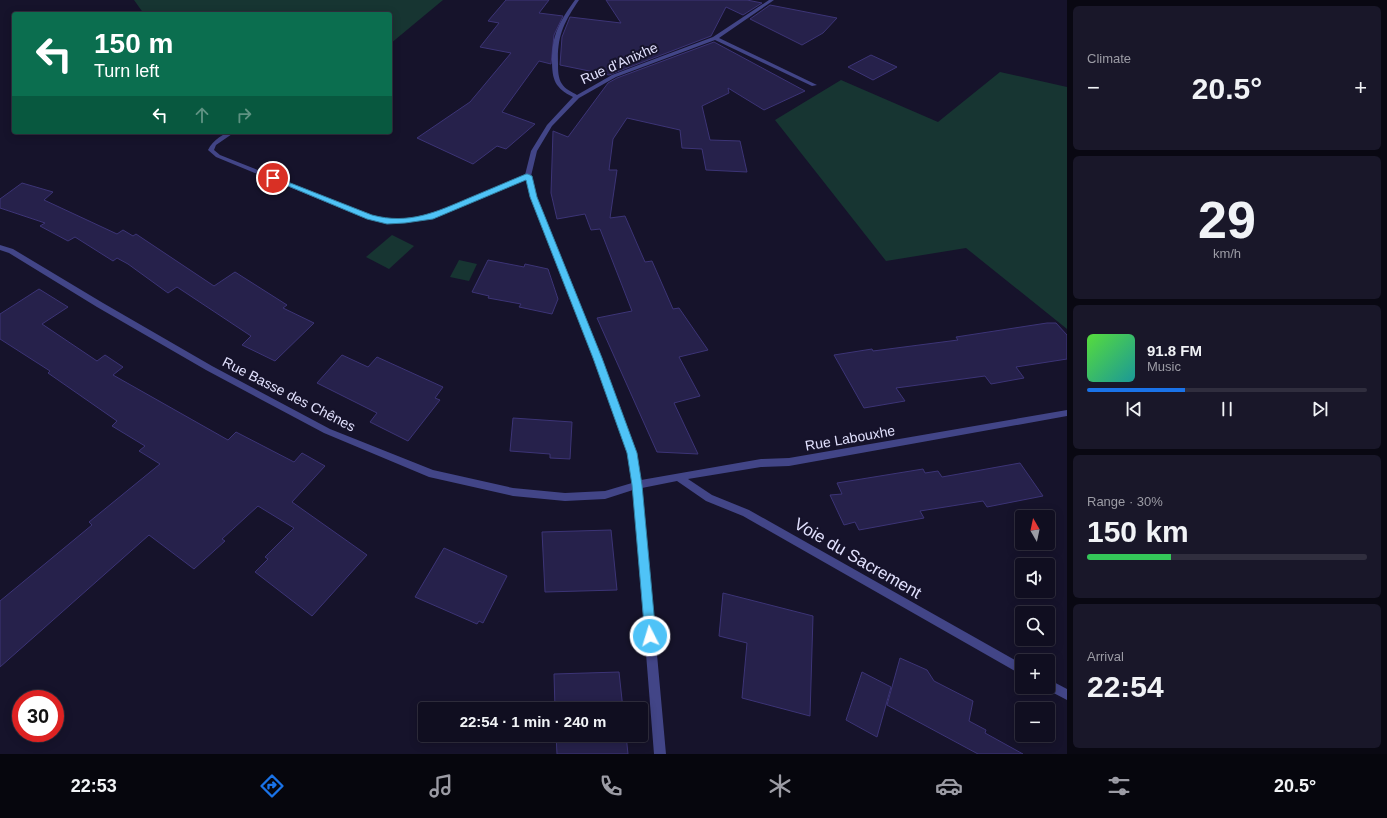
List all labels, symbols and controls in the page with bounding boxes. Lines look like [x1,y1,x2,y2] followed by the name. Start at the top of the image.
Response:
[28,28,80,80] icon: left
[94,28,173,59] text: 150 m
[578,39,660,87] street label: Rue d'Anixhe
[1087,51,1131,66] text: Climate
[94,61,159,81] text: Turn left
[1192,72,1262,105] text: 20.5°
[1087,75,1100,100] text: −
[1354,75,1367,100] text: +
[149,104,171,126] icon: left
[191,104,213,126] icon: ahead
[233,104,255,126] icon: right
[256,161,290,195] pin
[262,167,284,189] icon: arrive
[1198,191,1256,249] text: 29
[1213,246,1241,261] text: km/h
[1147,342,1202,359] text: 91.8 FM
[220,353,358,435] street label: Rue Basse des Chênes
[1147,359,1181,374] text: Music
[1123,398,1145,420] icon: previous
[1216,398,1238,420] icon: pause
[1309,398,1331,420] icon: next
[804,422,896,454] street label: Rue Labouxhe
[1087,494,1163,509] text: Range · 30%
[1015,510,1055,550] north arrow
[1015,510,1055,742] map controls
[791,514,925,603] street label: Voie du Sacrement
[1087,515,1189,548] text: 150 km
[1015,558,1055,598] button: sound
[1015,606,1055,646] button: search
[629,615,671,657] position arrow
[1087,649,1124,664] text: Arrival
[1015,654,1055,694] button: +
[1087,670,1164,703] text: 22:54
[12,690,64,742] speed limit sign: 30
[1015,702,1055,742] button: −
[460,713,606,730] text: 22:54 · 1 min · 240 m
[258,772,286,800] icon: directions
[427,772,455,800] icon: music
[597,772,625,800] icon: phone
[766,772,794,800] icon: climate
[935,772,963,800] icon: car
[1105,772,1133,800] icon: filters
[71,776,117,796] text: 22:53
[1274,776,1316,796] text: 20.5°

